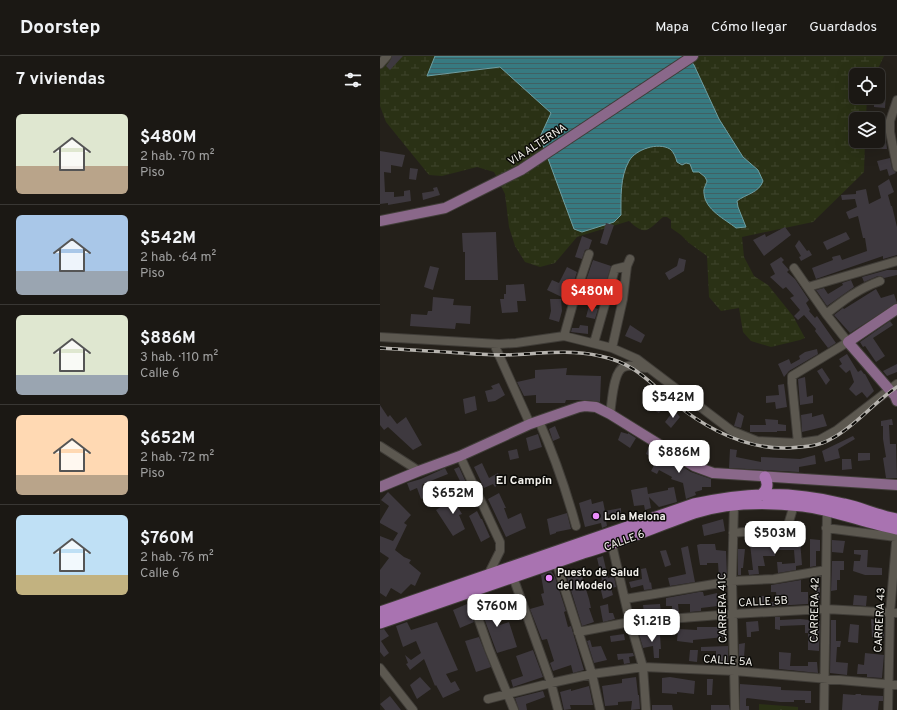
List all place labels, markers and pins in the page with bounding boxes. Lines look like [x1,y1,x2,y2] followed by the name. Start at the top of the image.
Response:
[564,279,620,313] pin: $480M
[645,385,701,419] pin: $542M
[651,440,707,474] pin: $886M
[425,481,481,515] pin: $652M
[604,510,666,524] place label: Lola Melona
[591,511,601,521] marker: Lola Melona
[747,521,803,555] pin: $503M
[557,566,639,593] place label: Puesto de Salud del Modelo
[544,573,554,583] marker: Puesto de Salud del Modelo
[469,594,525,628] pin: $760M
[619,609,685,643] pin: $1.21B

